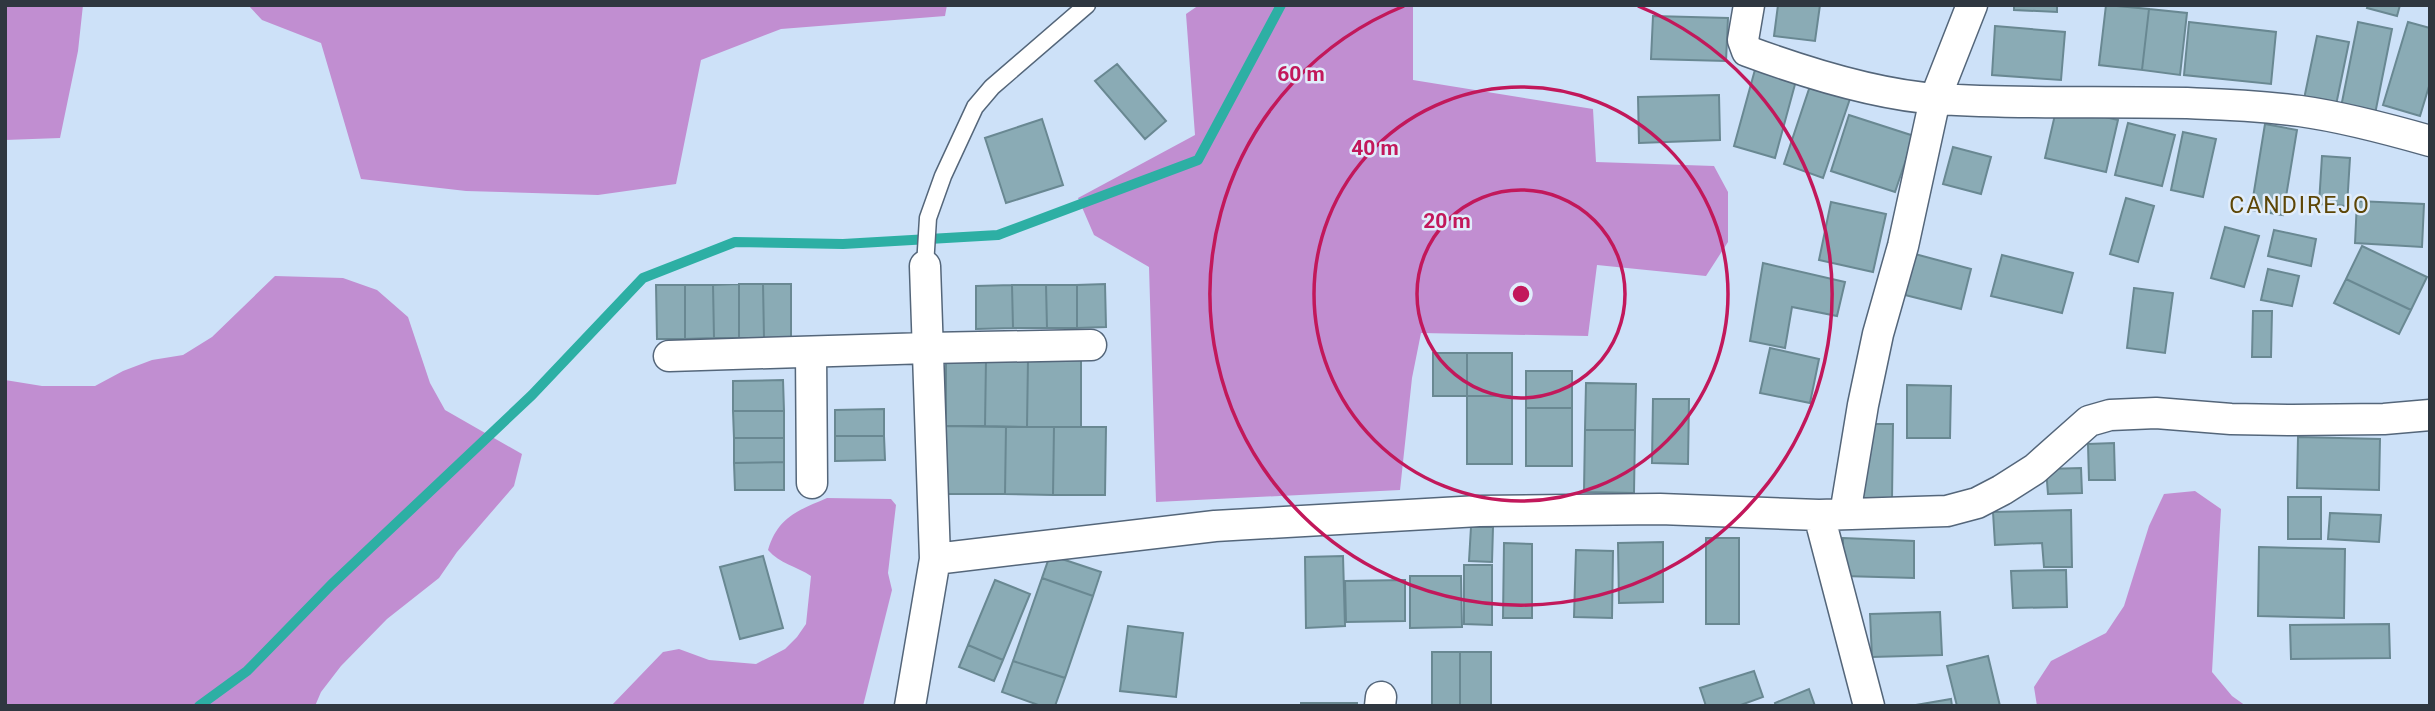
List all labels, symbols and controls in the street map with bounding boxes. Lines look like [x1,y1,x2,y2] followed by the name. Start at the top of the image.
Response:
[1277,62,1325,86] text: 60 m
[1351,136,1399,160] text: 40 m
[2229,192,2371,219] district label: CANDIREJO
[1423,209,1471,233] text: 20 m
[1509,282,1533,306] centre of rings

